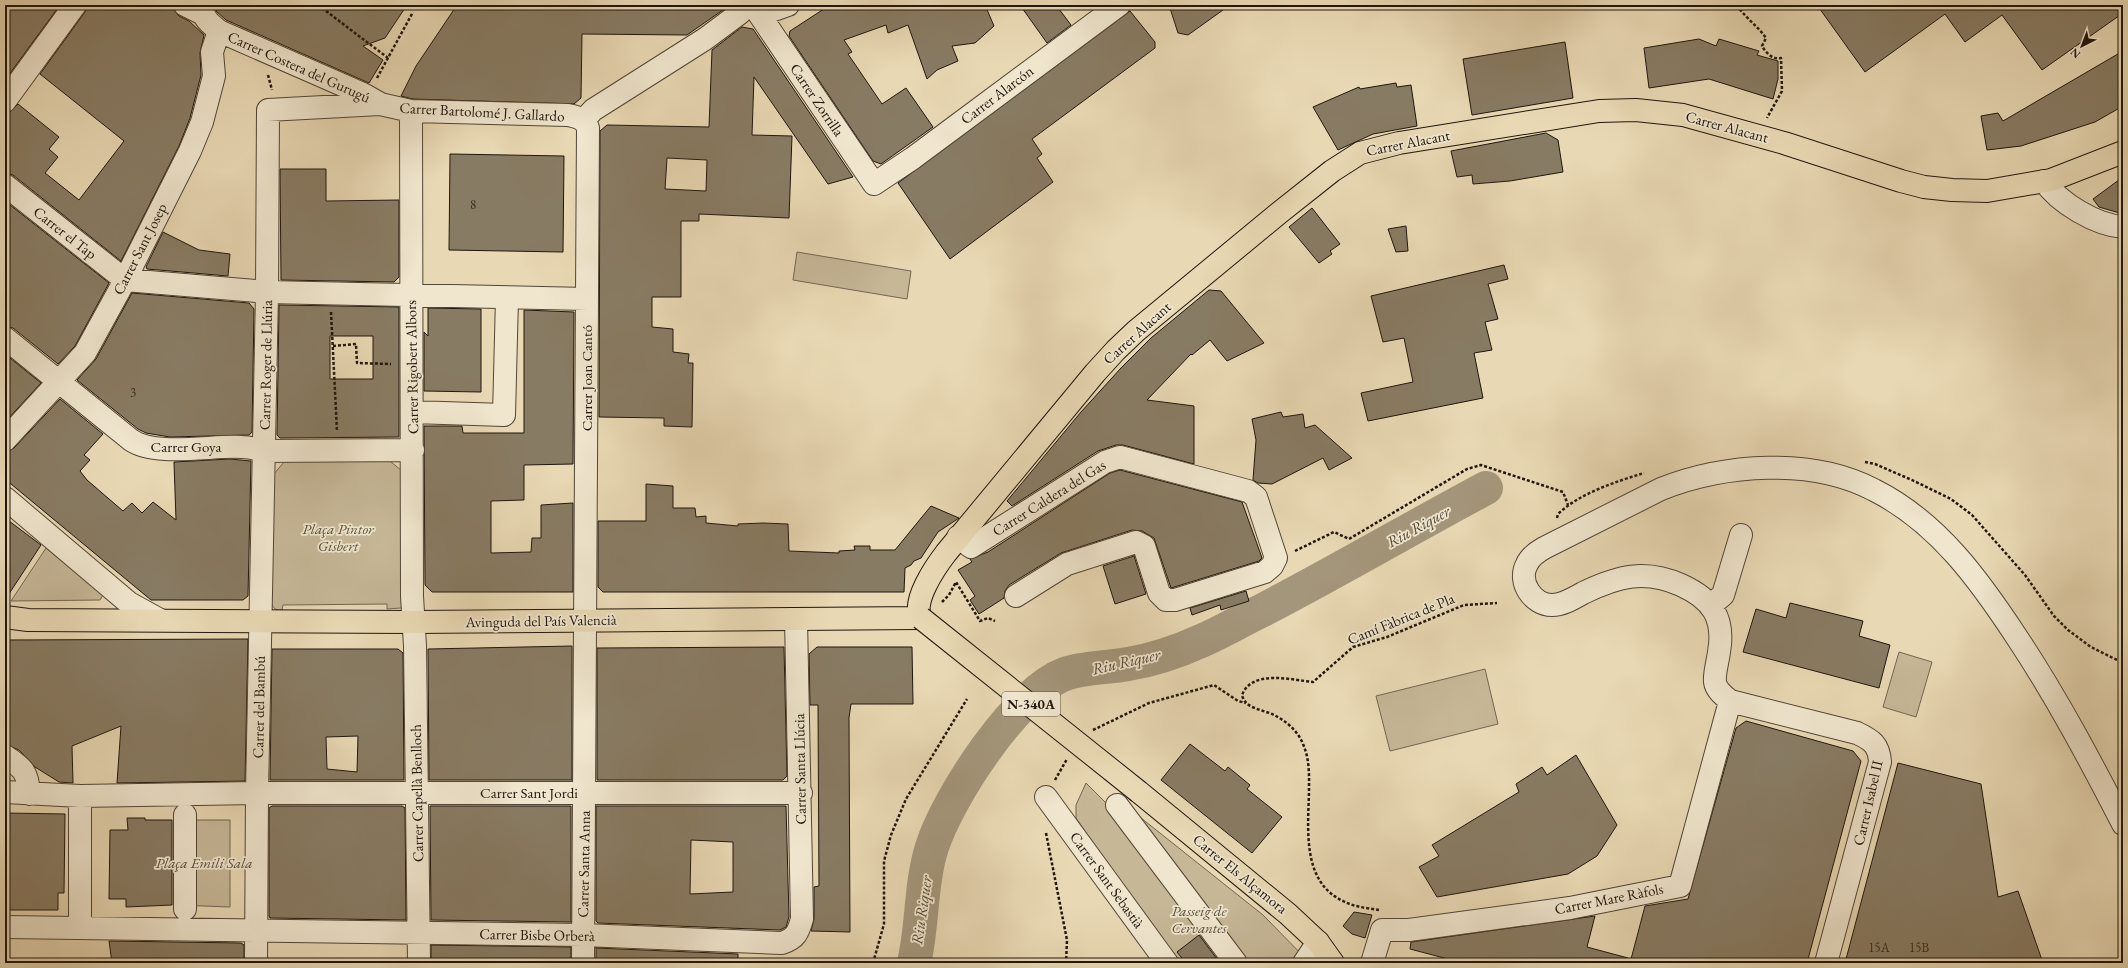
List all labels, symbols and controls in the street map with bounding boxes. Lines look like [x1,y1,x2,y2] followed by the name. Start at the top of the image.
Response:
[2062,26,2102,66] north arrow
[225,27,374,107] street label: Carrer Costera del Gurugú
[2067,45,2083,62] text: N
[786,60,849,140] street label: Carrer Zorrilla
[956,61,1037,128] street label: Carrer Alarcón
[399,98,565,125] street label: Carrer Bartolomé J. Gallardo
[1684,106,1771,147] street label: Carrer Alacant
[1364,125,1452,160] street label: Carrer Alacant
[470,196,476,213] house number: 8
[108,200,171,298] street label: Carrer Sant Josep
[30,202,101,263] street label: Carrer el Tap
[1099,297,1175,368] street label: Carrer Alacant
[255,300,276,430] street label: Carrer Roger de Llúria
[401,300,422,434] street label: Carrer Rigobert Albors
[577,325,596,431] street label: Carrer Joan Cantó
[130,384,136,401] house number: 3
[151,437,221,456] street label: Carrer Goya
[989,455,1109,540] street label: Carrer Caldera del Gas
[1383,500,1455,553] water label: Riu Riquer
[302,519,375,555] park label: Plaça Pintor Gisbert
[1345,588,1457,649] street label: Camí Fàbrica de Pla
[464,610,617,631] street label: Avinguda del País Valencià
[1090,643,1163,680] water label: Riu Riquer
[248,655,269,758] street label: Carrer del Bambú
[1002,692,1060,716] road number: N-340A
[789,713,810,825] street label: Carrer Santa Llúcia
[406,724,427,862] street label: Carrer Capellà Benlloch
[1848,758,1887,847] street label: Carrer Isabel II
[480,783,578,802] street label: Carrer Sant Jordi
[573,810,594,918] street label: Carrer Santa Anna
[1066,828,1149,932] street label: Carrer Sant Sebastià
[1189,830,1292,918] street label: Carrer Els Alçamora
[155,853,253,872] park label: Plaça Emili Sala
[906,873,938,946] water label: Riu Riquer
[1553,879,1665,918] street label: Carrer Mare Ràfols
[1171,901,1227,937] park label: Passeig de Cervantes
[479,924,595,945] street label: Carrer Bisbe Orberà
[1868,939,1891,956] house number: 15A
[1909,939,1929,956] house number: 15B

